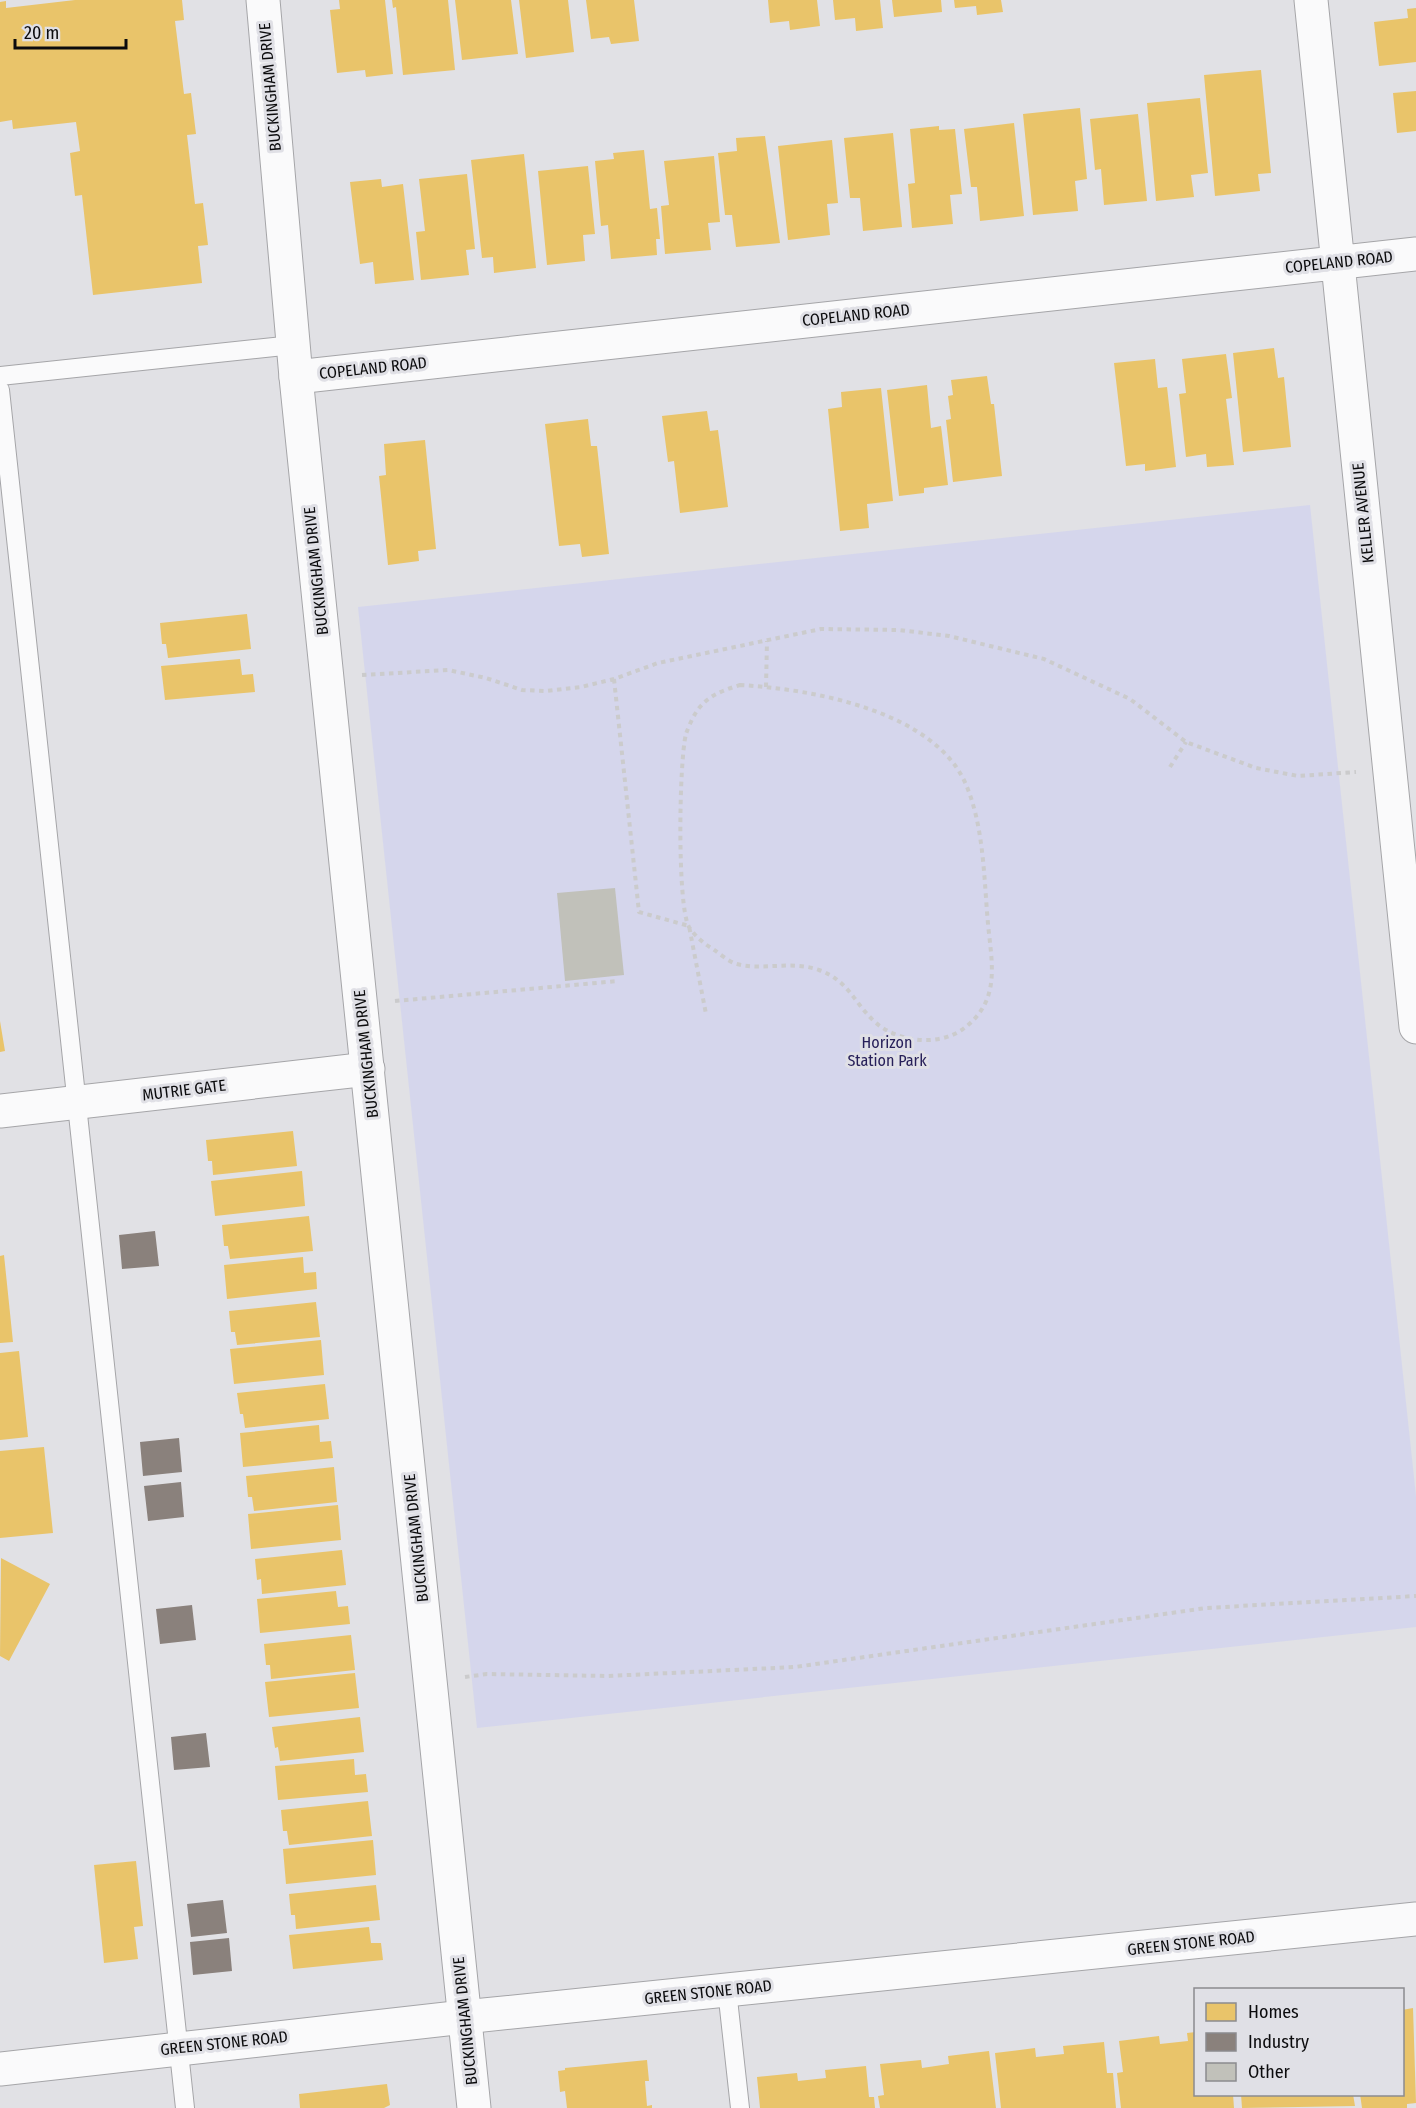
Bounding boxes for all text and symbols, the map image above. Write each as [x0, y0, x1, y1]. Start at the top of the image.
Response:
scale bar [15, 12, 126, 50]
text: 20 m [24, 22, 59, 44]
street label: BUCKINGHAM DRIVE [255, 22, 285, 152]
street label: COPELAND ROAD [1284, 247, 1394, 277]
street label: COPELAND ROAD [801, 300, 911, 330]
street label: COPELAND ROAD [318, 353, 428, 383]
street label: KELLER AVENUE [1348, 462, 1378, 564]
street label: BUCKINGHAM DRIVE [300, 506, 332, 636]
street label: BUCKINGHAM DRIVE [350, 989, 382, 1119]
park label: Horizon Station Park [847, 1033, 927, 1070]
street label: MUTRIE GATE [141, 1075, 227, 1105]
street label: BUCKINGHAM DRIVE [400, 1473, 432, 1603]
street label: GREEN STONE ROAD [1126, 1927, 1256, 1959]
street label: BUCKINGHAM DRIVE [449, 1956, 481, 2086]
street label: GREEN STONE ROAD [643, 1976, 773, 2008]
legend [1194, 1988, 1404, 2096]
text: Homes [1248, 2001, 1299, 2023]
street label: GREEN STONE ROAD [159, 2027, 289, 2059]
text: Industry [1248, 2031, 1309, 2053]
text: Other [1248, 2061, 1291, 2083]

